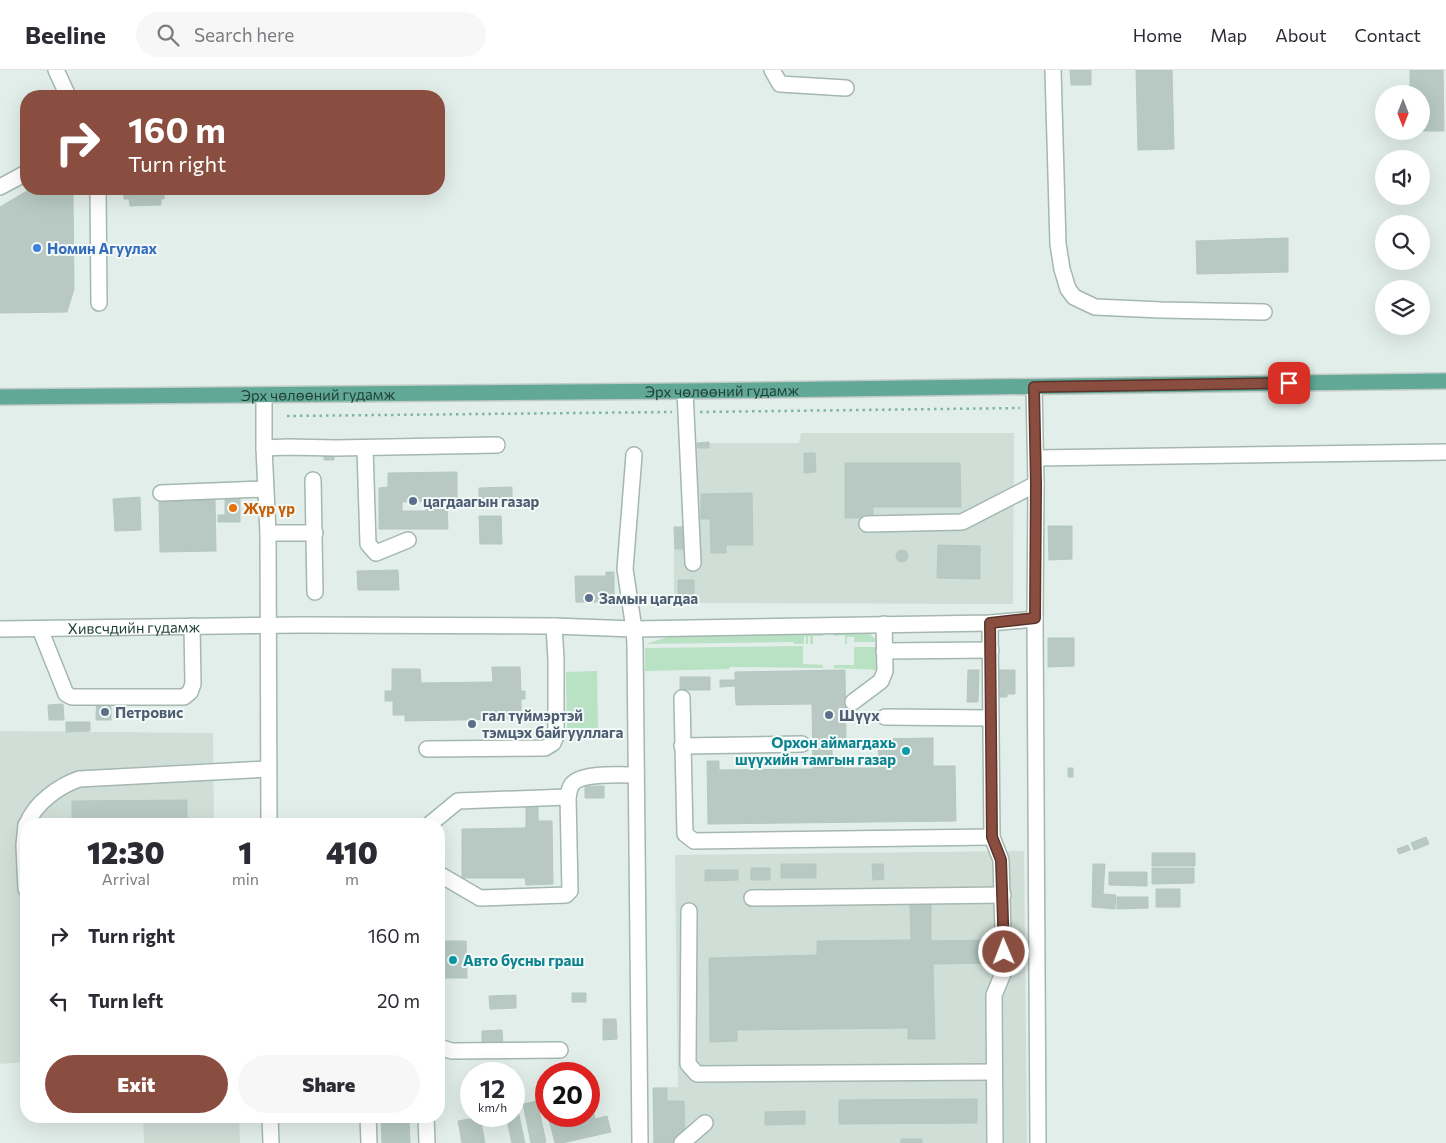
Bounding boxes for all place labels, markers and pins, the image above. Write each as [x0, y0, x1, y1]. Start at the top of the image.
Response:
place label: Номин Агуулах [47, 239, 157, 257]
marker: Номин Агуулах [31, 242, 43, 254]
pin [1268, 362, 1310, 404]
place label: цагдаагын газар [423, 492, 540, 510]
marker: цагдаагын газар [407, 495, 419, 507]
place label: Жүр үр [243, 499, 295, 517]
marker: Жүр үр [227, 502, 239, 514]
place label: Замын цагдаа [599, 589, 698, 607]
marker: Замын цагдаа [583, 592, 595, 604]
place label: Петровис [115, 703, 183, 721]
marker: Петровис [99, 706, 111, 718]
place label: гал түймэртэй тэмцэх байгууллага [482, 706, 624, 741]
place label: Шүүх [839, 706, 880, 724]
marker: Шүүх [823, 709, 835, 721]
marker: гал түймэртэй тэмцэх байгууллага [466, 718, 478, 730]
place label: Орхон аймагдахь шүүхийн тамгын газар [735, 733, 896, 768]
marker: Орхон аймагдахь шүүхийн тамгын газар [900, 745, 912, 757]
place label: Авто бусны граш [463, 951, 584, 969]
marker: Авто бусны граш [447, 954, 459, 966]

